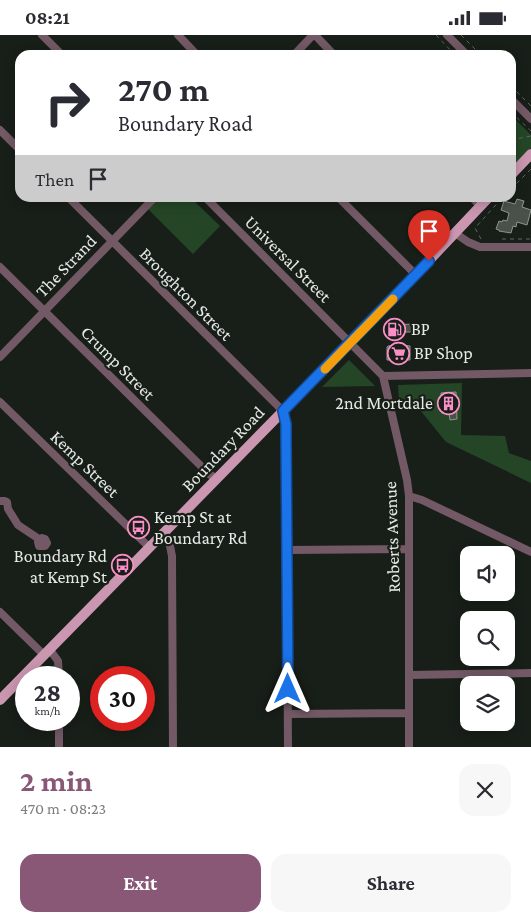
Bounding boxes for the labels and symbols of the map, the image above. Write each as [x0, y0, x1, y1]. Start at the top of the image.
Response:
pin [408, 210, 450, 261]
street label: Universal Street [241, 212, 336, 307]
street label: The Strand [31, 230, 101, 301]
street label: Broughton Street [136, 244, 237, 345]
fuel station icon: BP [383, 317, 407, 341]
place label: BP [411, 319, 430, 339]
street label: Crump Street [77, 322, 160, 405]
supermarket icon: BP Shop [386, 341, 410, 365]
place label: BP Shop [414, 343, 473, 363]
building icon: 2nd Mortdale [437, 391, 461, 415]
place label: 2nd Mortdale [335, 393, 433, 413]
street label: Boundary Road [177, 402, 269, 496]
street label: Kemp Street [47, 426, 124, 502]
street label: Roberts Avenue [380, 481, 404, 593]
place label: Kemp St at Boundary Rd [154, 507, 248, 548]
bus stop icon: Kemp St at Boundary Rd [126, 515, 150, 539]
place label: Boundary Rd at Kemp St [14, 546, 108, 587]
bus stop icon: Boundary Rd at Kemp St [111, 554, 135, 578]
position arrow [261, 662, 313, 714]
speed limit sign: 30 [90, 666, 155, 731]

